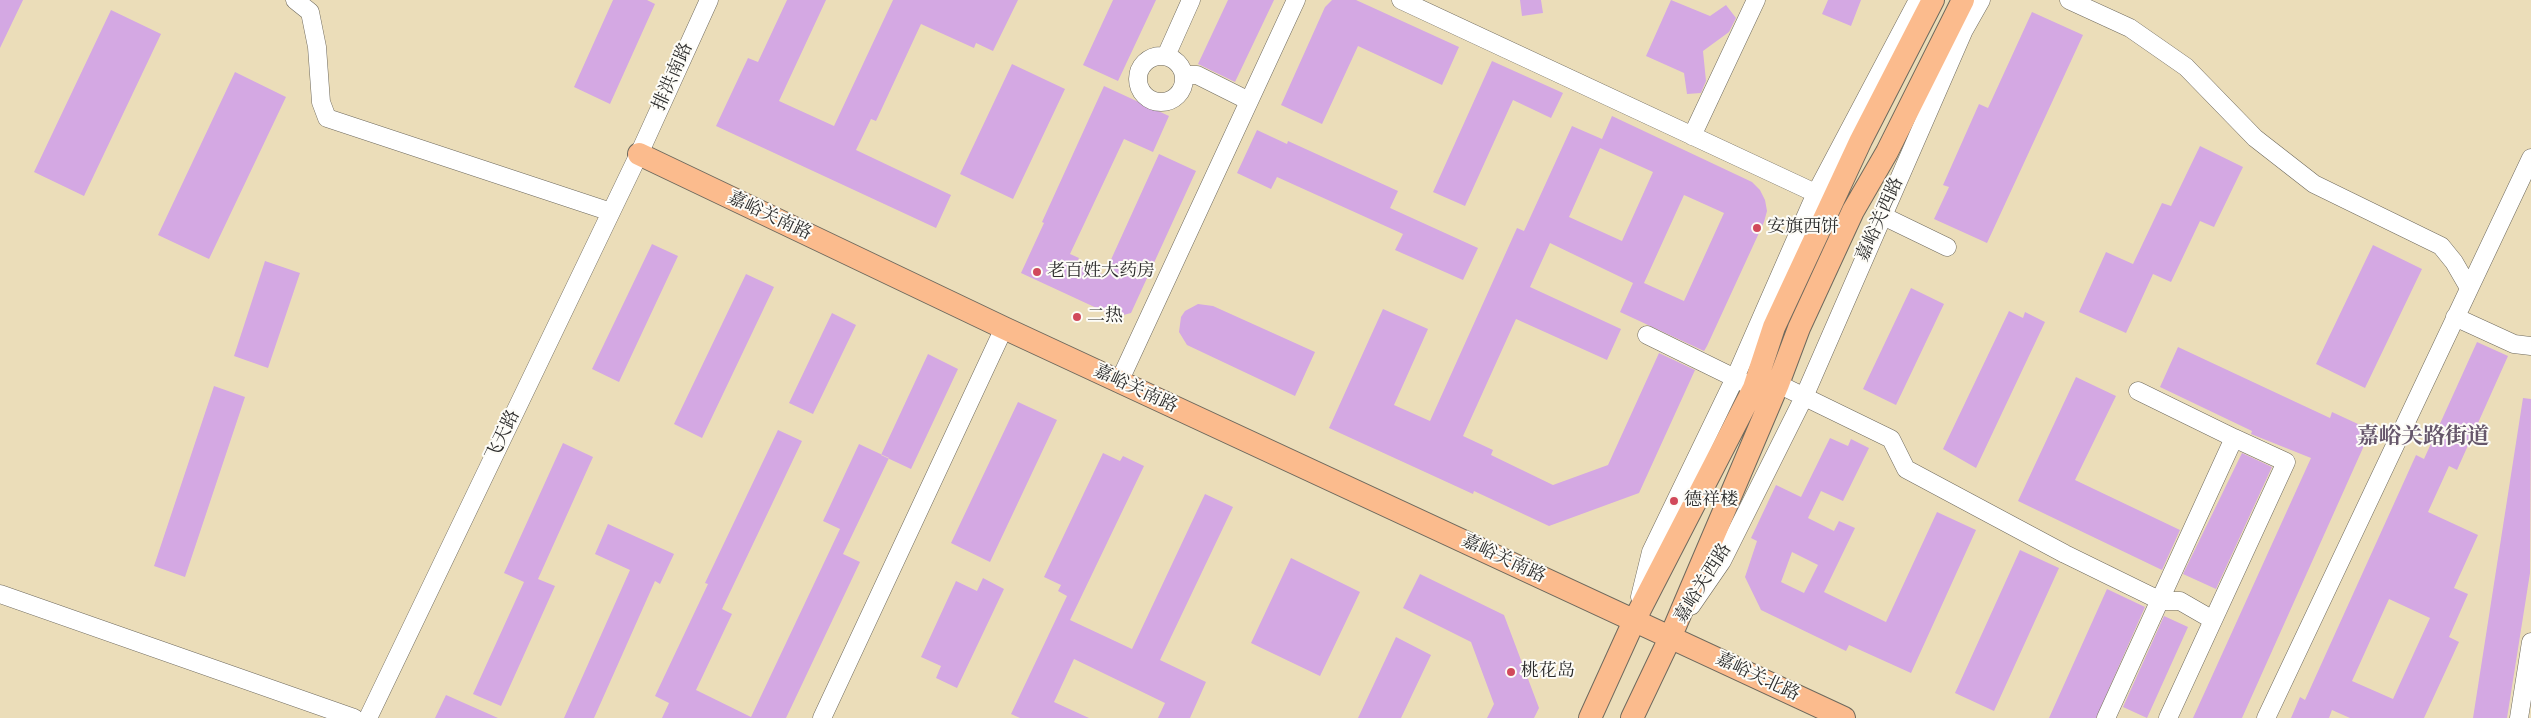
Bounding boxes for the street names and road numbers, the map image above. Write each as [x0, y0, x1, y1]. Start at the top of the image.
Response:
street label: 排洪南路 [649, 40, 699, 114]
street label: 嘉峪关西路 [1853, 174, 1909, 266]
street label: 嘉峪关南路 [724, 188, 814, 246]
street label: 嘉峪关南路 [1090, 361, 1180, 419]
street label: 飞天路 [482, 407, 526, 465]
street label: 嘉峪关南路 [1458, 531, 1548, 589]
street label: 嘉峪关西路 [1671, 540, 1737, 628]
street label: 嘉峪关北路 [1712, 649, 1802, 707]

